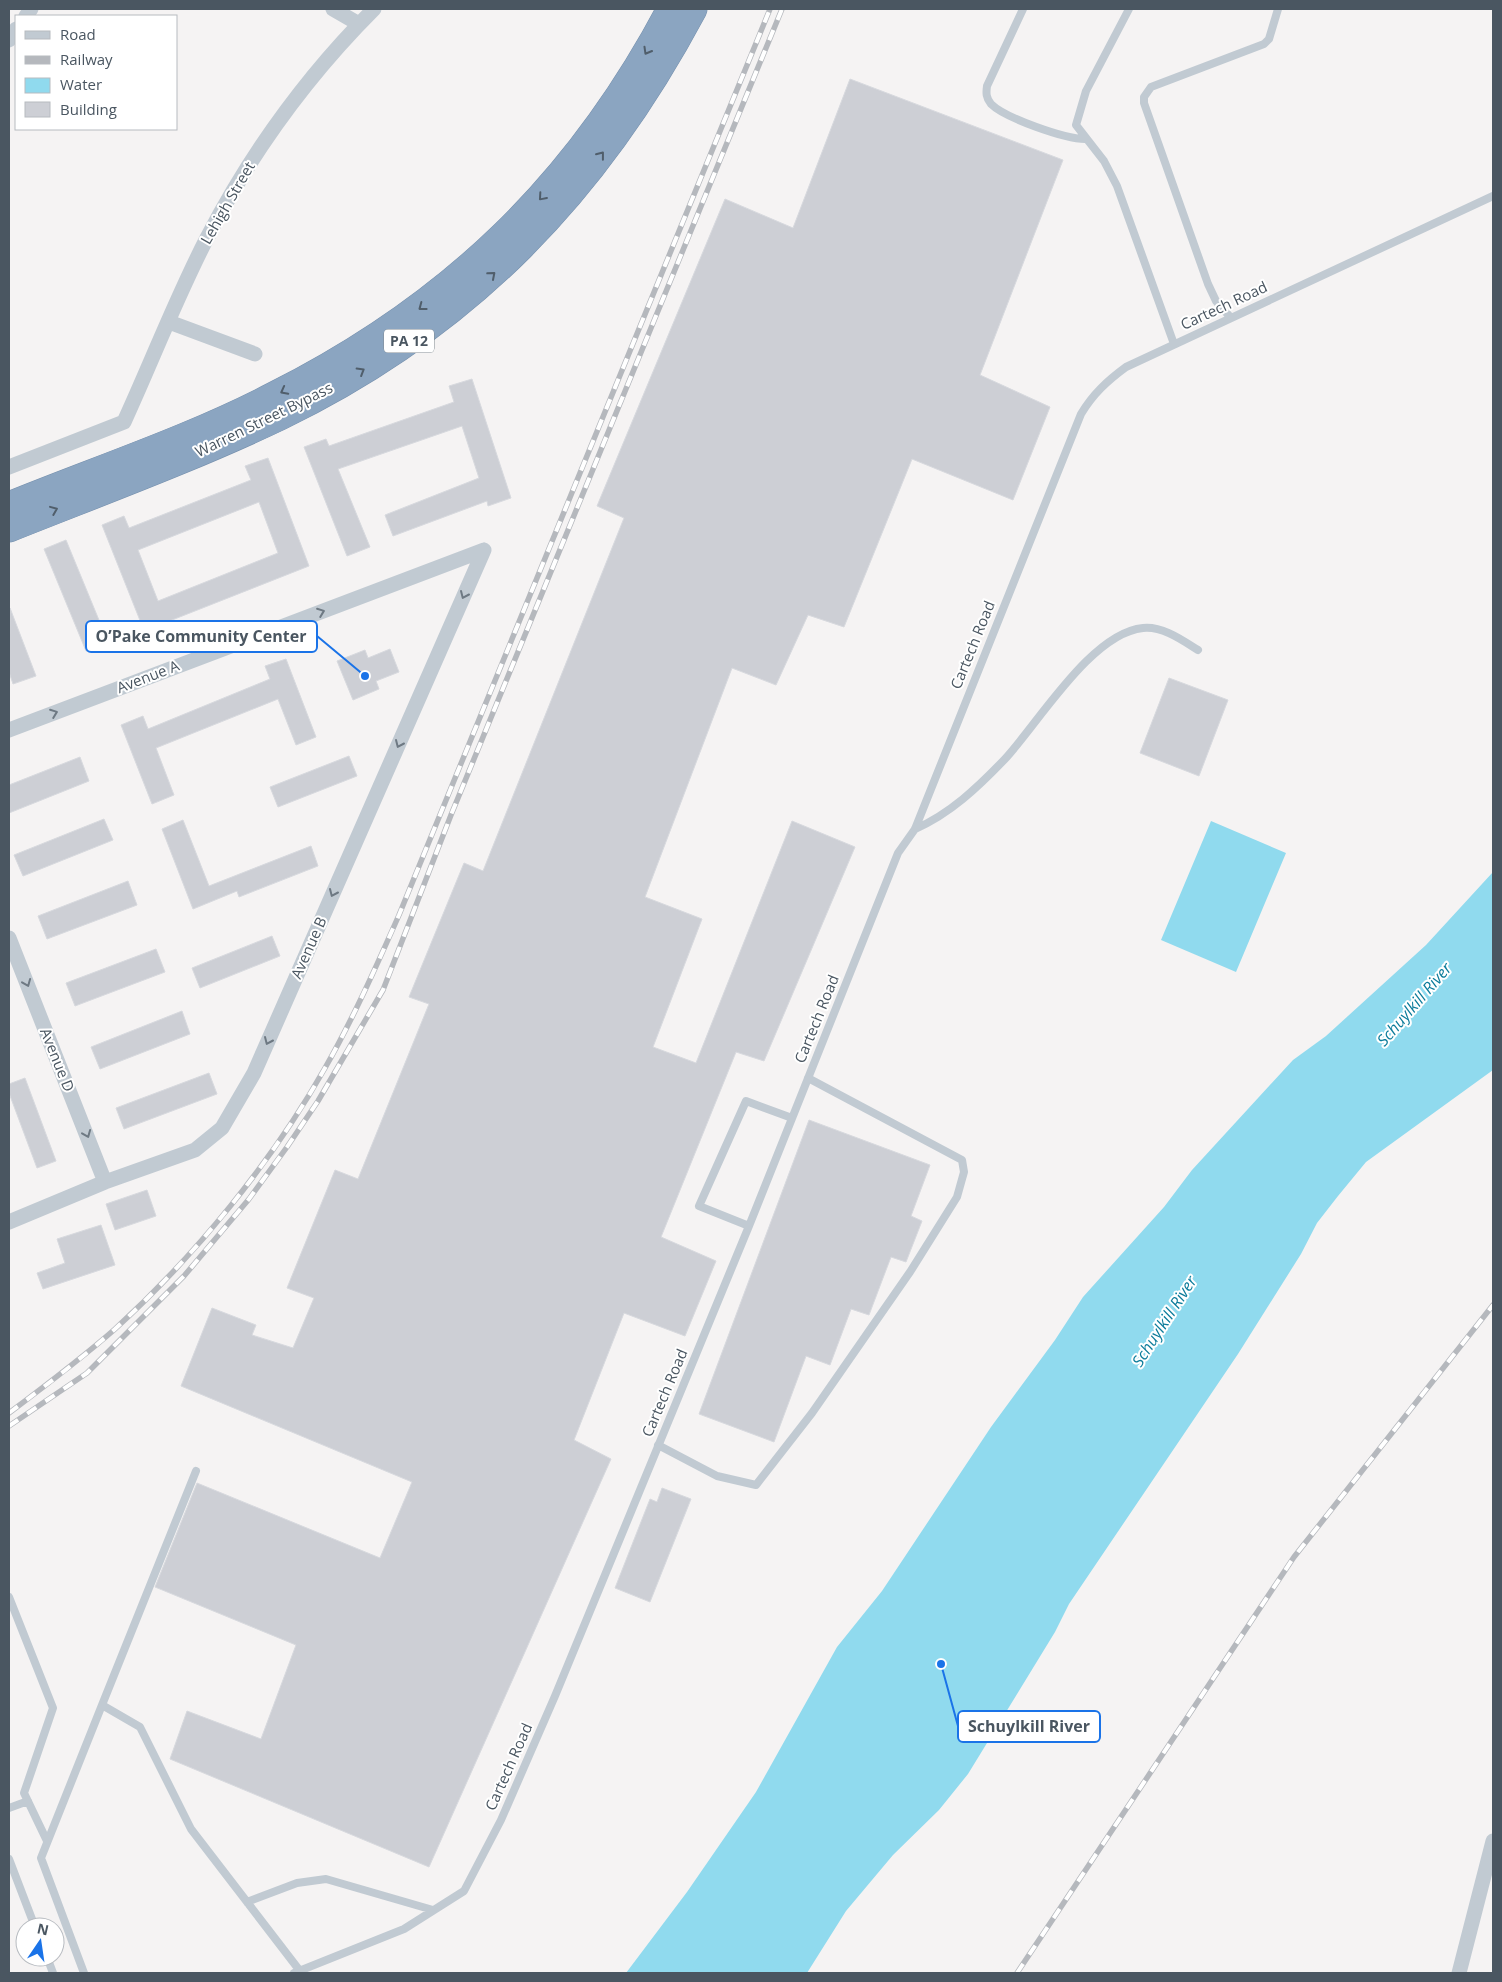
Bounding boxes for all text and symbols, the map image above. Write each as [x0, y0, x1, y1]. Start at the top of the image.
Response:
legend [15, 15, 178, 130]
text: Road [60, 24, 96, 44]
one-way arrow [644, 46, 654, 55]
text: Railway [60, 49, 113, 69]
text: Water [60, 74, 102, 94]
text: Building [60, 99, 117, 119]
one-way arrow [596, 152, 605, 161]
street label: Lehigh Street [195, 158, 259, 247]
one-way arrow [538, 191, 547, 200]
one-way arrow [486, 273, 495, 281]
street label: Cartech Road [1177, 276, 1270, 334]
one-way arrow [419, 301, 428, 309]
road number: PA 12 [384, 330, 434, 352]
one-way arrow [355, 367, 364, 377]
street label: Warren Street Bypass [191, 377, 336, 461]
one-way arrow [280, 385, 289, 395]
one-way arrow [49, 506, 58, 516]
one-way arrow [459, 590, 470, 599]
street label: Cartech Road [945, 597, 999, 692]
one-way arrow [316, 608, 325, 618]
callout: O’Pake Community Center [86, 621, 317, 652]
text: O’Pake Community Center [96, 625, 306, 647]
street label: Avenue A [113, 655, 182, 697]
one-way arrow [50, 709, 58, 719]
one-way arrow [394, 739, 405, 748]
one-way arrow [329, 888, 340, 897]
street label: Avenue B [286, 913, 331, 982]
water label: Schuylkill River [1372, 957, 1457, 1050]
street label: Cartech Road [789, 971, 843, 1066]
one-way arrow [20, 978, 31, 987]
street label: Avenue D [36, 1025, 80, 1094]
one-way arrow [264, 1036, 275, 1045]
one-way arrow [81, 1130, 91, 1138]
water label: Schuylkill River [1126, 1271, 1202, 1371]
street label: Cartech Road [637, 1346, 692, 1440]
callout: Schuylkill River [958, 1711, 1100, 1742]
text: Schuylkill River [968, 1715, 1090, 1737]
street label: Cartech Road [480, 1720, 536, 1813]
north arrow [15, 1917, 65, 1967]
text: N [35, 1918, 51, 1939]

